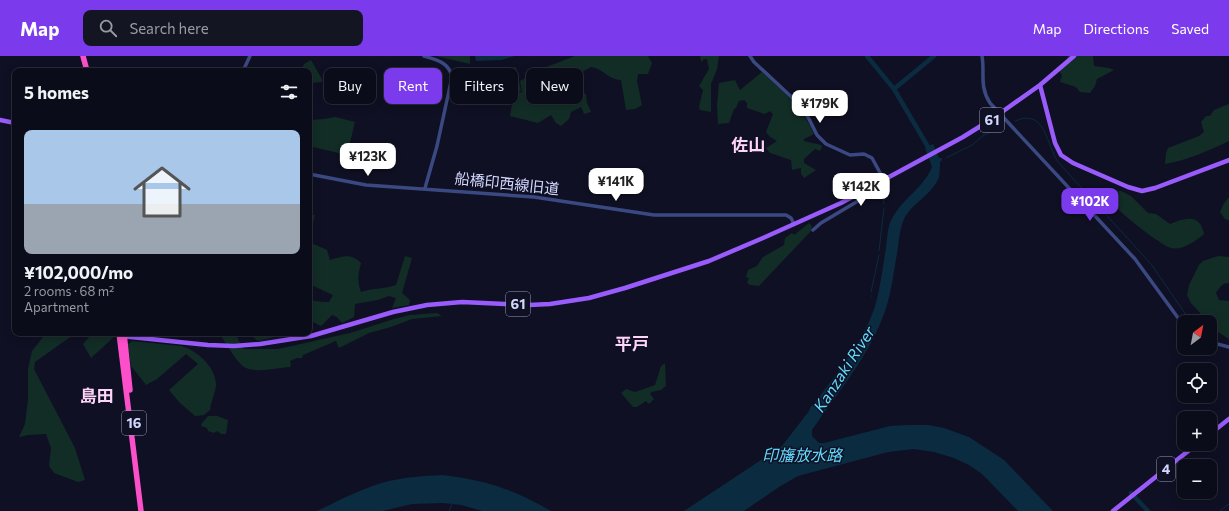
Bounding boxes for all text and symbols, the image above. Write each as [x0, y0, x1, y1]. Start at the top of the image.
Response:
search box [83, 10, 363, 46]
text: Map [20, 17, 59, 40]
icon: search [97, 17, 119, 39]
text: Search here [129, 19, 209, 37]
text: Map [1033, 20, 1062, 37]
text: Directions [1084, 20, 1149, 37]
text: Saved [1171, 20, 1209, 37]
chip: Buy [324, 68, 376, 104]
chip: Rent [384, 68, 442, 104]
chip: Filters [450, 68, 518, 104]
chip: New [526, 68, 583, 104]
icon: filters [278, 81, 300, 103]
text: 5 homes [24, 82, 89, 103]
pin: ¥179K [792, 90, 848, 124]
text: ¥179K [801, 95, 839, 111]
road number: 61 [980, 108, 1004, 132]
district label: 佐山 [731, 134, 765, 155]
pin: ¥123K [340, 143, 396, 177]
text: ¥123K [349, 148, 387, 164]
icon: home [126, 156, 198, 228]
pin: ¥141K [588, 168, 644, 202]
street label: 船橋印西線旧道 [454, 169, 560, 197]
text: ¥141K [598, 173, 634, 189]
pin: ¥142K [833, 173, 889, 207]
text: ¥142K [842, 178, 880, 194]
pin: ¥102K [1062, 188, 1118, 222]
text: ¥102K [1070, 193, 1110, 209]
text: ¥102,000/mo [24, 262, 133, 283]
text: 2 rooms · 68 m² [24, 283, 114, 299]
road number: 61 [506, 292, 530, 316]
text: Apartment [24, 299, 89, 315]
north arrow [1177, 315, 1217, 355]
map controls [1177, 315, 1217, 499]
water label: Kanzaki River [809, 322, 879, 415]
district label: 平戸 [615, 333, 649, 354]
button: locate [1177, 363, 1217, 403]
district label: 島田 [80, 385, 114, 406]
road number: 16 [122, 411, 146, 435]
button: + [1177, 411, 1217, 451]
water label: 印旛放水路 [762, 445, 844, 464]
road number: 4 [1157, 457, 1175, 481]
button: − [1177, 459, 1217, 499]

